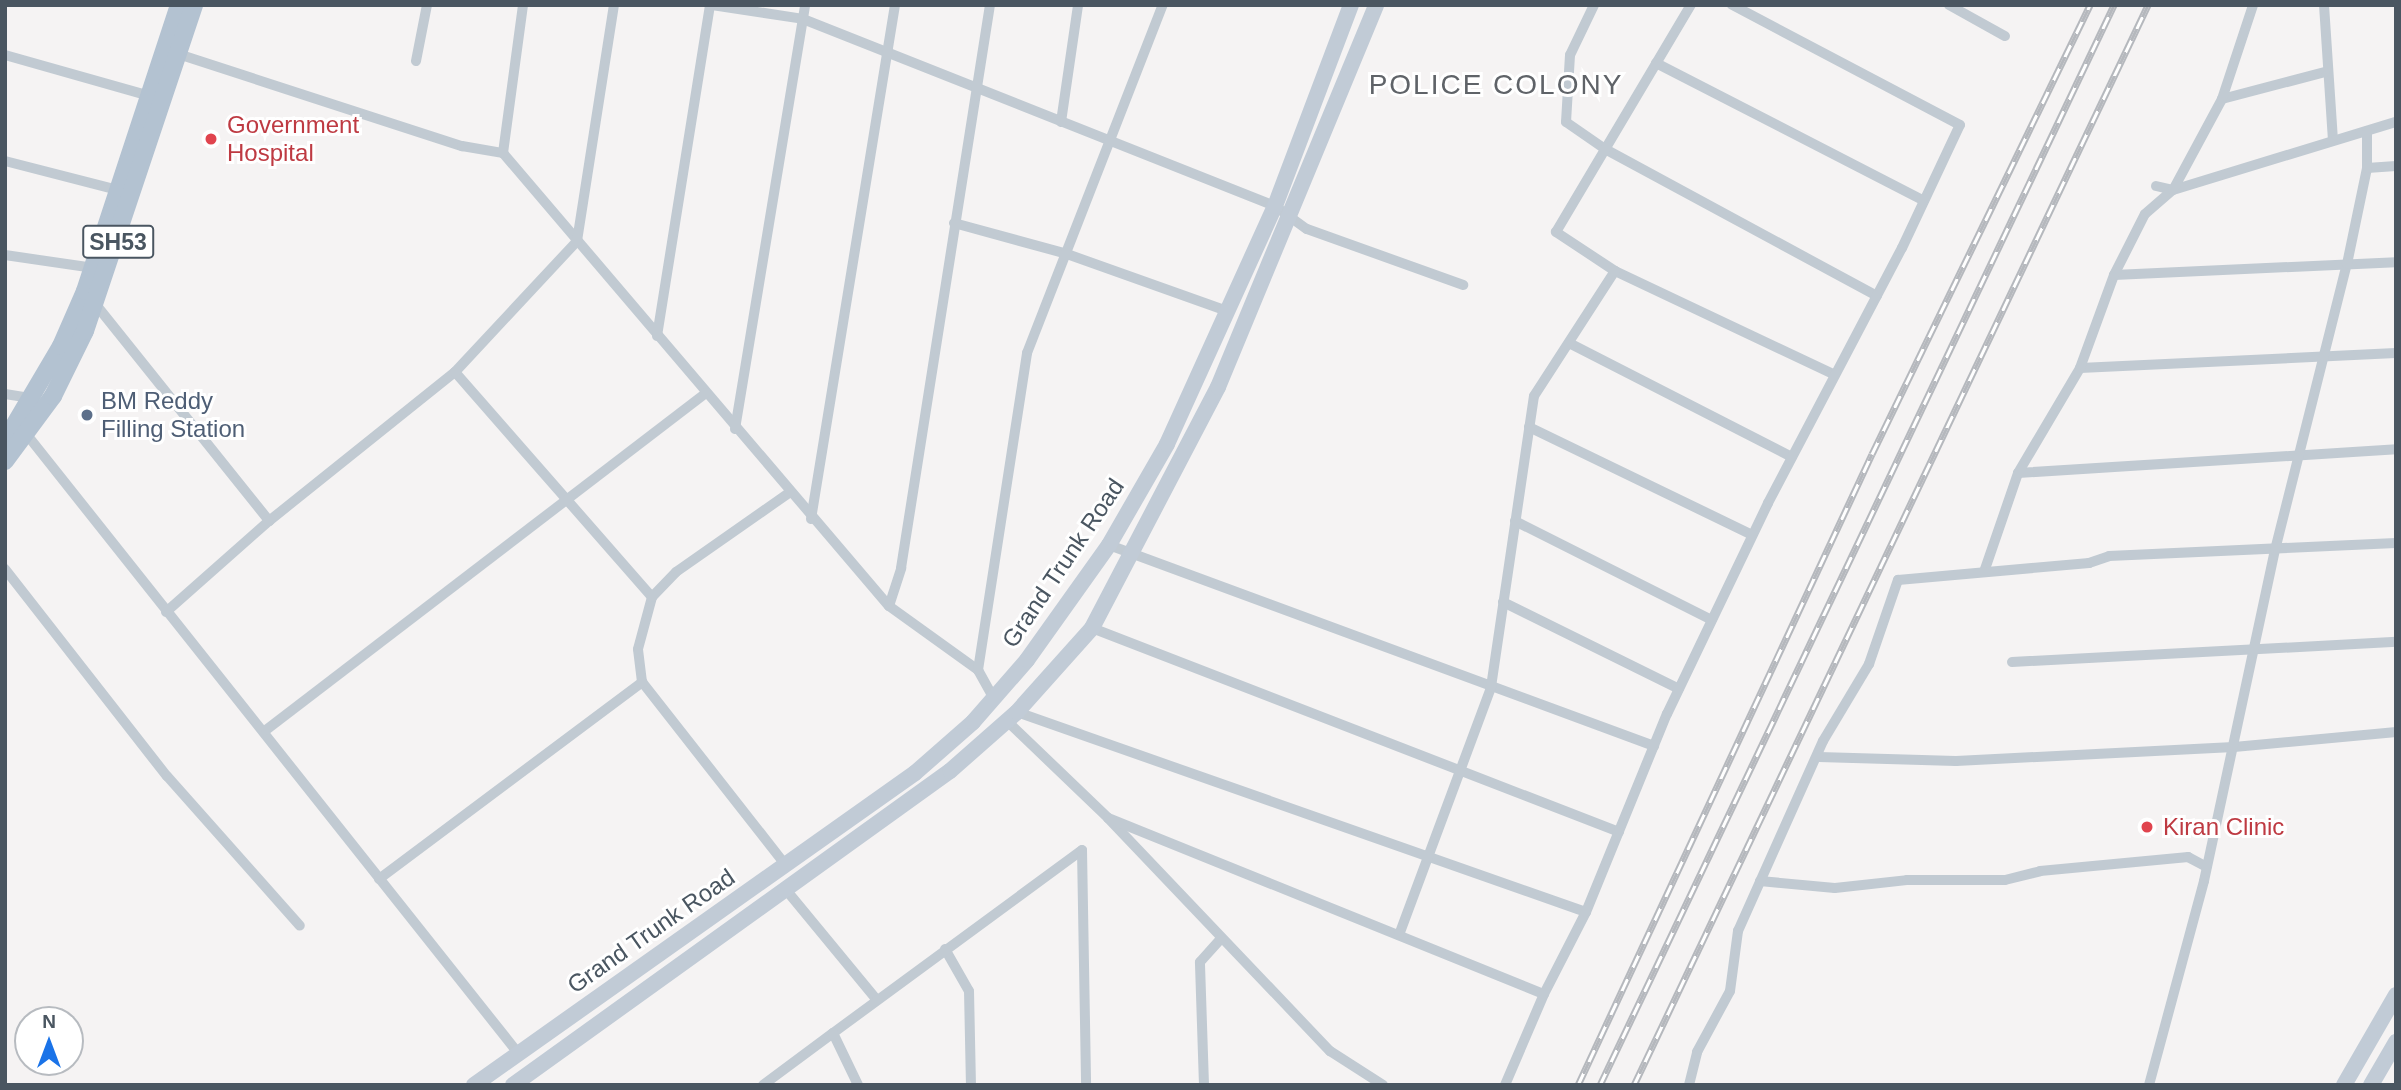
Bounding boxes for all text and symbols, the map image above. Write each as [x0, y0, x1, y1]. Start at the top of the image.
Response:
district label: POLICE COLONY [1370, 68, 1622, 102]
place label: Government Hospital [227, 111, 359, 167]
marker: Government Hospital [201, 129, 221, 149]
road number: SH53 [81, 222, 155, 262]
place label: BM Reddy Filling Station [101, 387, 245, 443]
marker: BM Reddy Filling Station [79, 407, 95, 423]
street label: Grand Trunk Road [996, 473, 1130, 653]
place label: Kiran Clinic [2163, 813, 2284, 841]
marker: Kiran Clinic [2137, 817, 2157, 837]
street label: Grand Trunk Road [562, 862, 740, 1000]
north arrow [14, 1006, 84, 1076]
text: N [42, 1011, 56, 1032]

